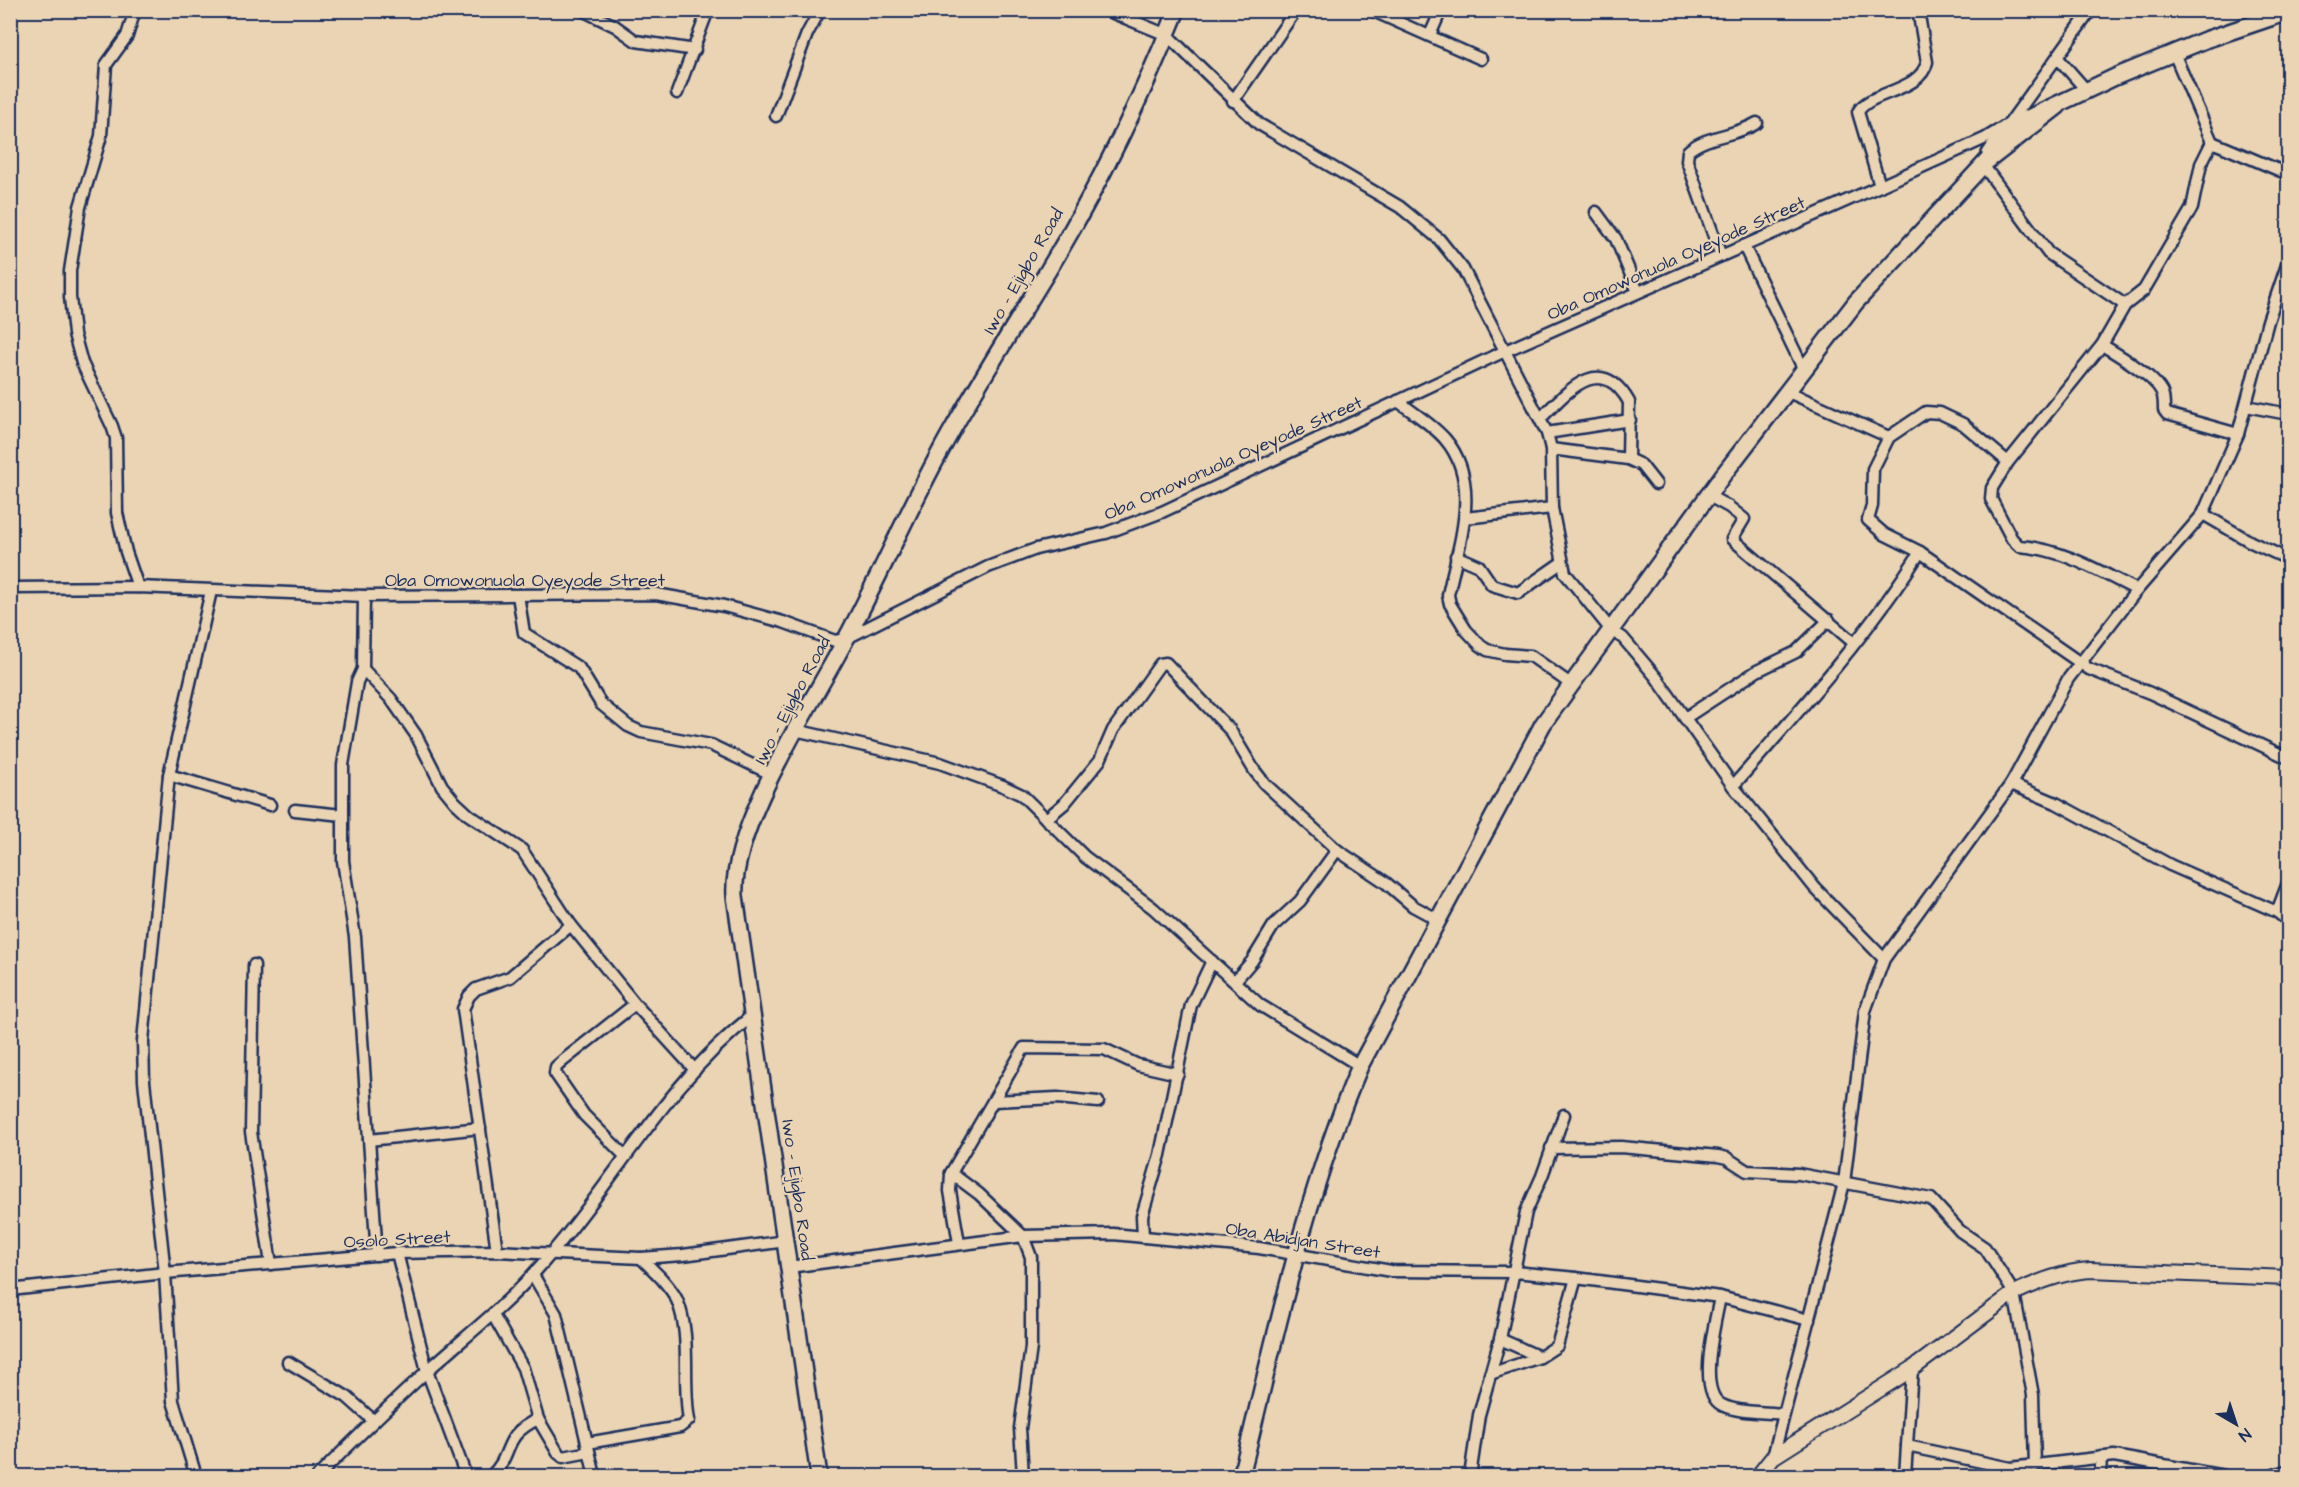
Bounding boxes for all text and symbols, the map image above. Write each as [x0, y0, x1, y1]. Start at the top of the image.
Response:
street label: Oba Omowonuola Oyeyode Street [1543, 190, 1810, 328]
street label: Iwo - Ejigbo Road [977, 203, 1071, 340]
street label: Oba Omowonuola Oyeyode Street [1100, 390, 1367, 528]
street label: Oba Omowonuola Oyeyode Street [385, 568, 666, 594]
street label: Iwo - Ejigbo Road [748, 632, 838, 769]
street label: Iwo - Ejigbo Road [774, 1118, 820, 1262]
street label: Oba Abidjan Street [1224, 1216, 1383, 1265]
street label: Osolo Street [343, 1224, 452, 1255]
north arrow [2206, 1394, 2266, 1454]
text: N [2234, 1423, 2256, 1447]

